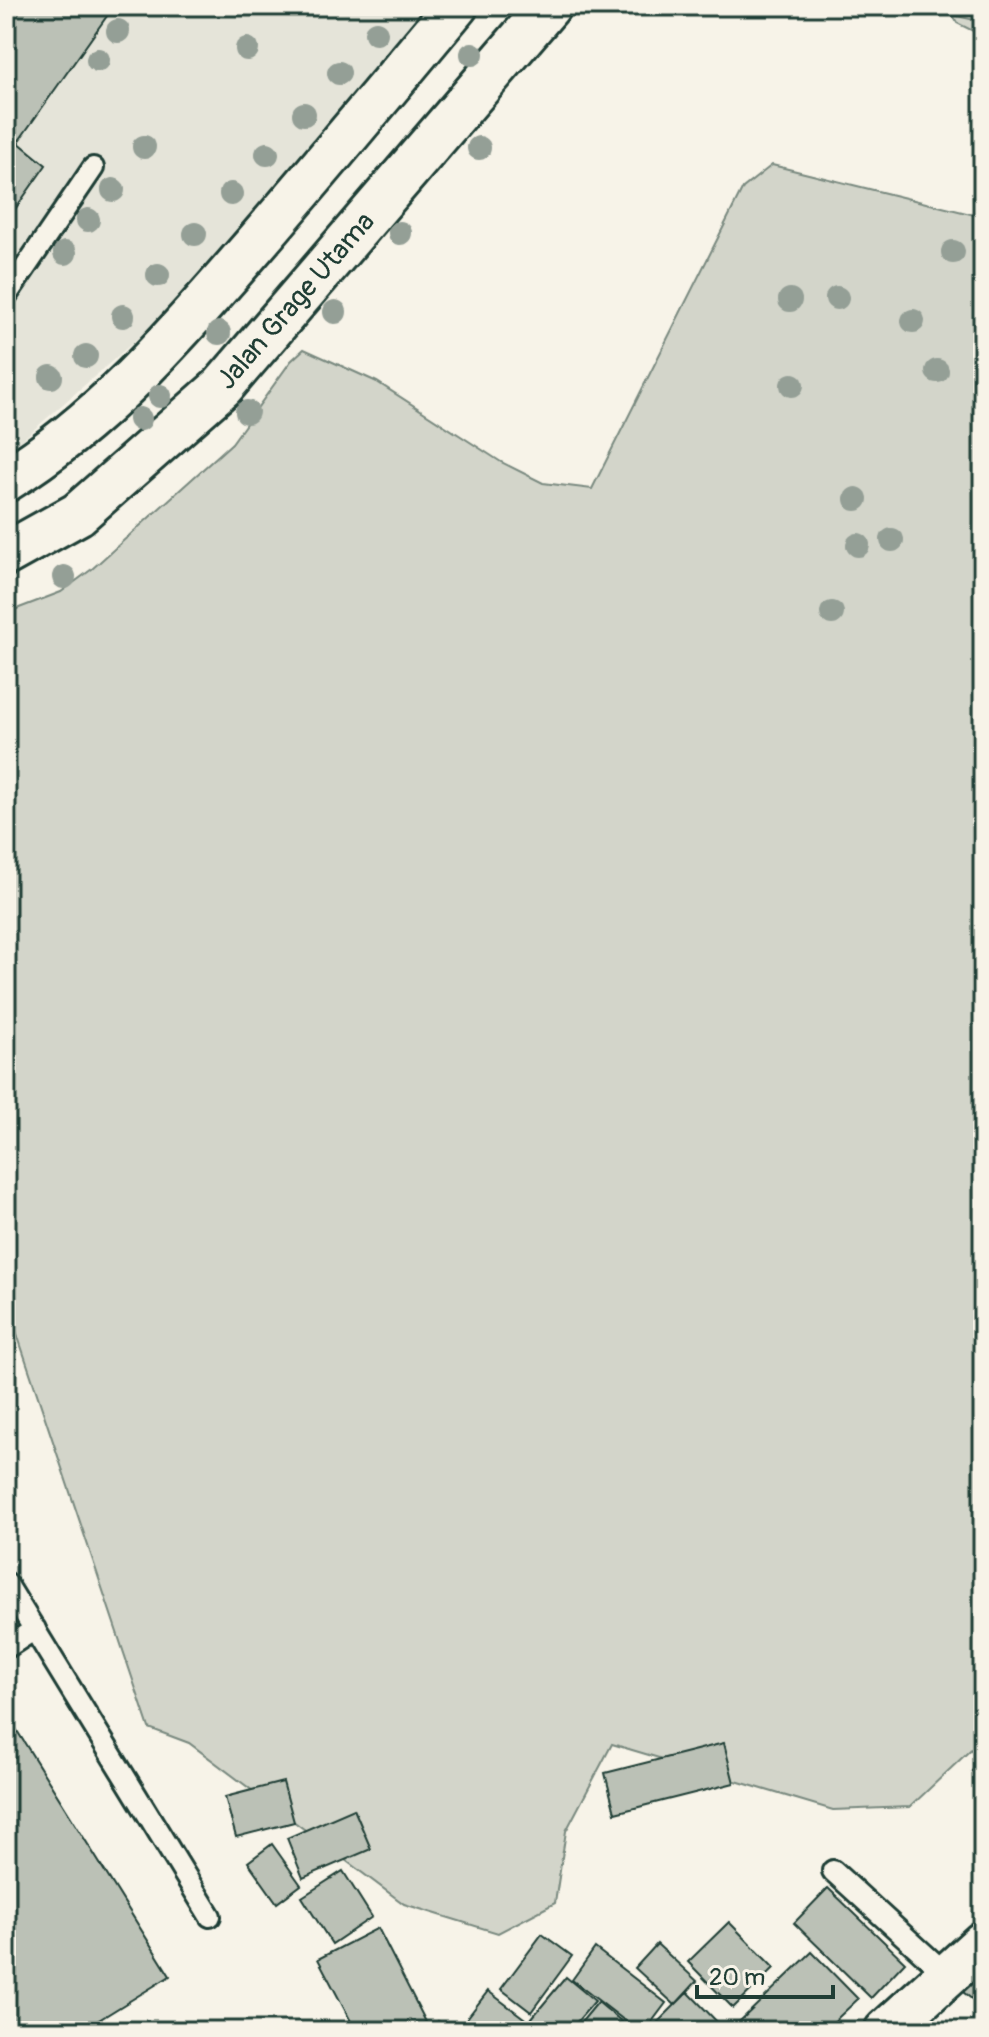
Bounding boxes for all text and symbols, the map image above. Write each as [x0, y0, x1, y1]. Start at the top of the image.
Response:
street label: Jalan Grage Utama [209, 205, 383, 397]
scale bar [697, 1949, 833, 1999]
text: 20 m [709, 1963, 765, 1992]

